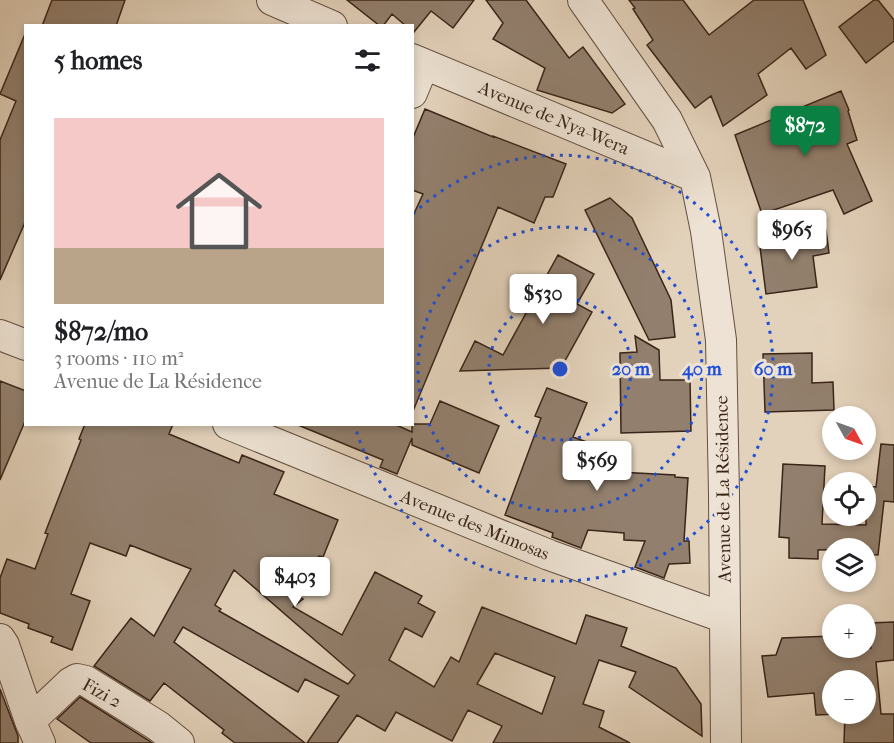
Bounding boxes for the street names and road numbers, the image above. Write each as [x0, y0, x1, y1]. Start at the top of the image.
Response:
street label: Avenue de Nya-Wera [474, 77, 633, 160]
street label: Avenue de La Résidence [711, 395, 736, 584]
street label: Avenue des Mimosas [396, 486, 553, 565]
street label: Fizi 2 [79, 674, 125, 713]

